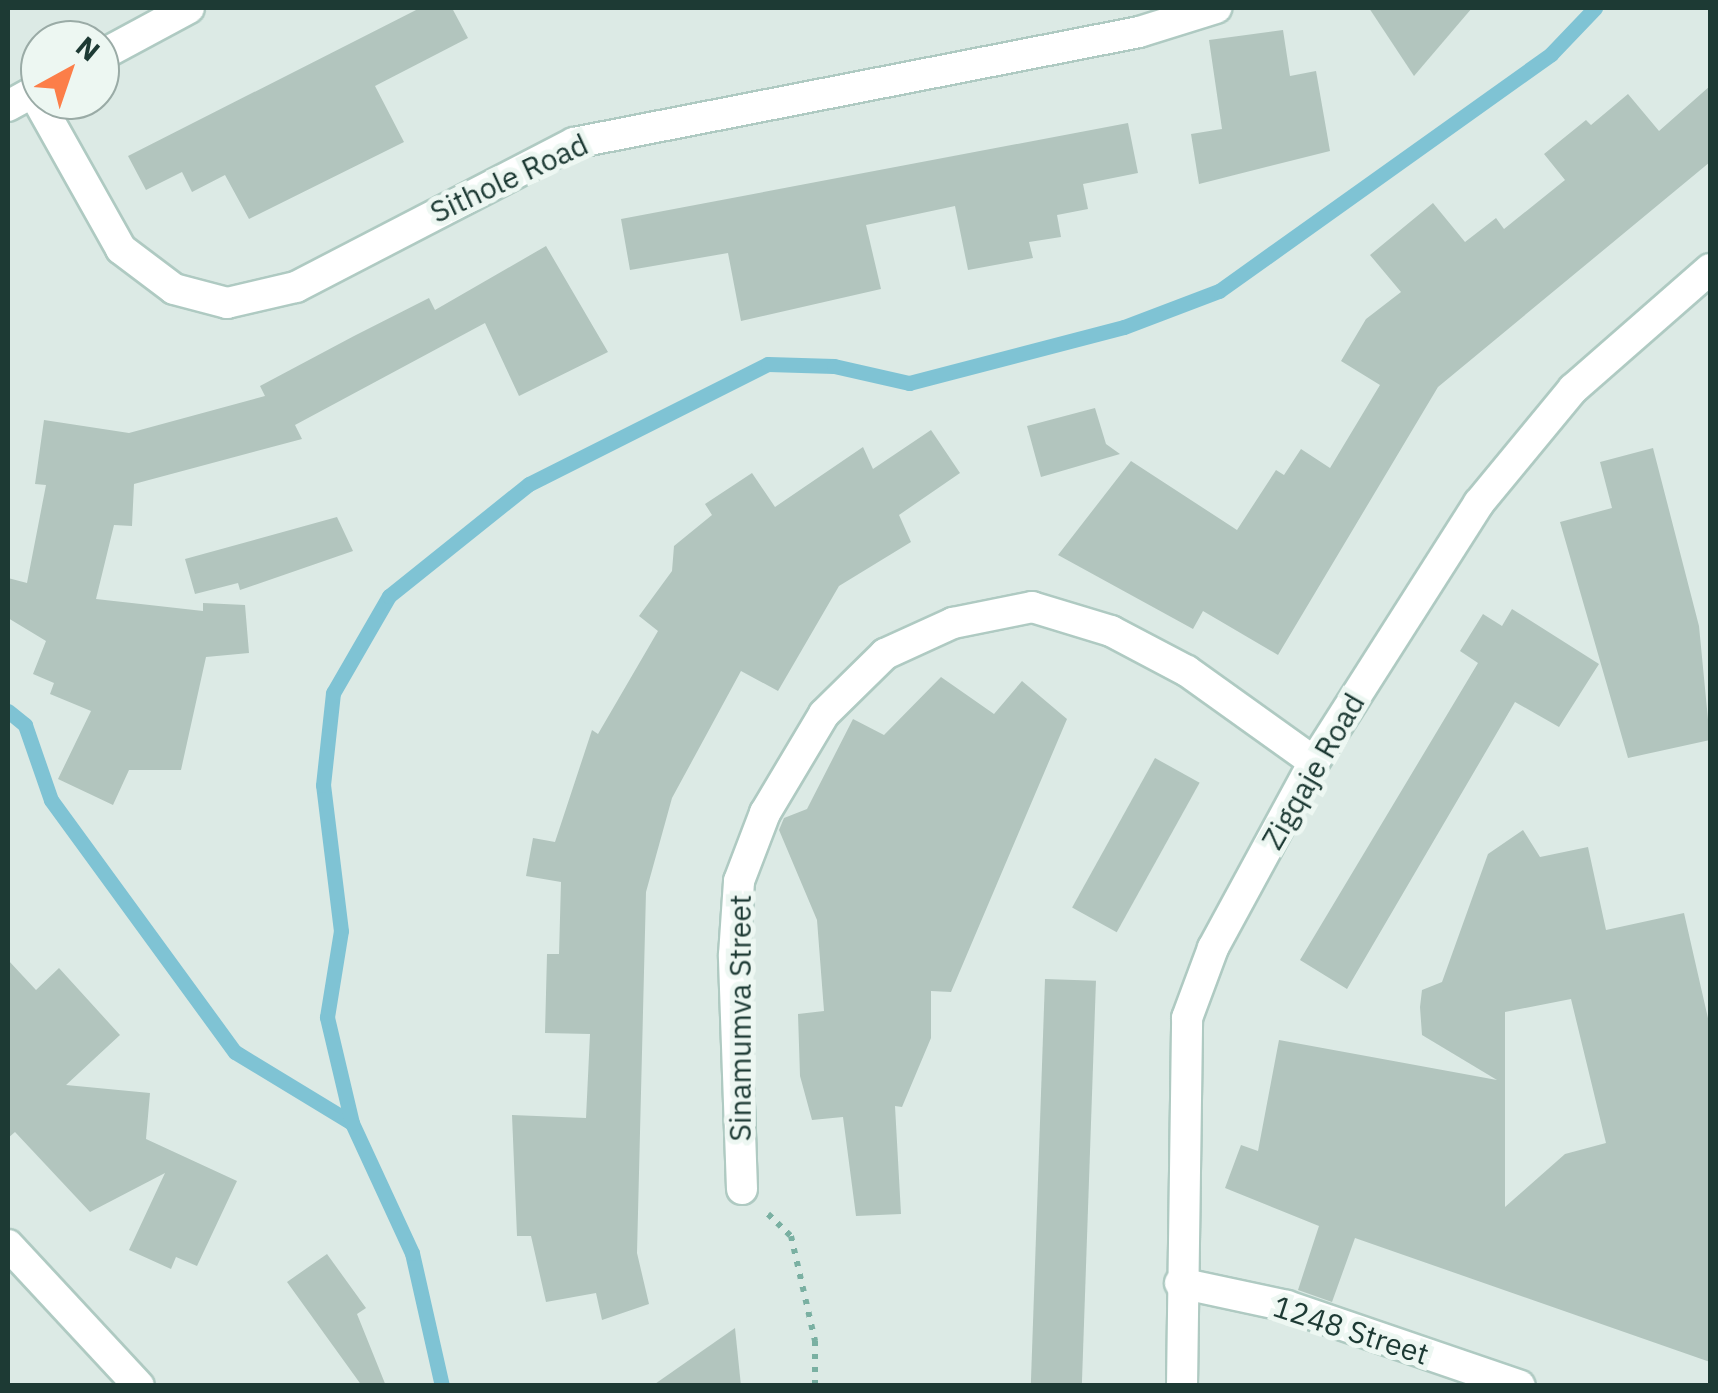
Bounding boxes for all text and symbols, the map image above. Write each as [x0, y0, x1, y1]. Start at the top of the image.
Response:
north arrow [20, 20, 120, 120]
text: N [69, 27, 108, 69]
street label: Sithole Road [424, 126, 594, 230]
street label: Zigqaje Road [1254, 687, 1372, 855]
street label: Sinamumva Street [722, 894, 758, 1142]
street label: 1248 Street [1269, 1288, 1433, 1372]

